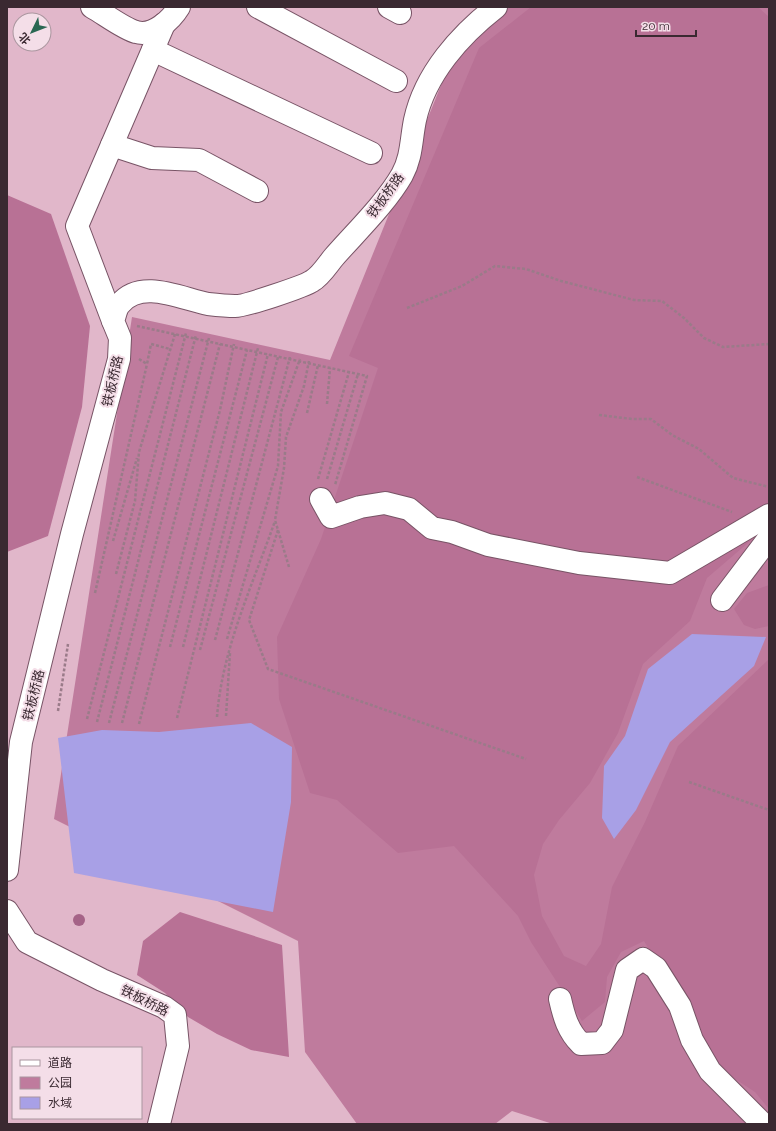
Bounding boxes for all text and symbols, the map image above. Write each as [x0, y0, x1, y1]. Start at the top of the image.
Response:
north arrow [12, 12, 52, 52]
scale bar [636, 12, 696, 38]
text: 20 m [642, 19, 670, 33]
text: 北 [17, 30, 34, 47]
street label: 铁板桥路 [364, 170, 407, 221]
street label: 铁板桥路 [99, 354, 126, 408]
street label: 铁板桥路 [20, 668, 47, 722]
street label: 铁板桥路 [118, 982, 171, 1019]
legend [12, 1047, 142, 1119]
text: 道路 [48, 1056, 72, 1070]
text: 公园 [48, 1076, 72, 1090]
text: 水域 [48, 1096, 72, 1110]

